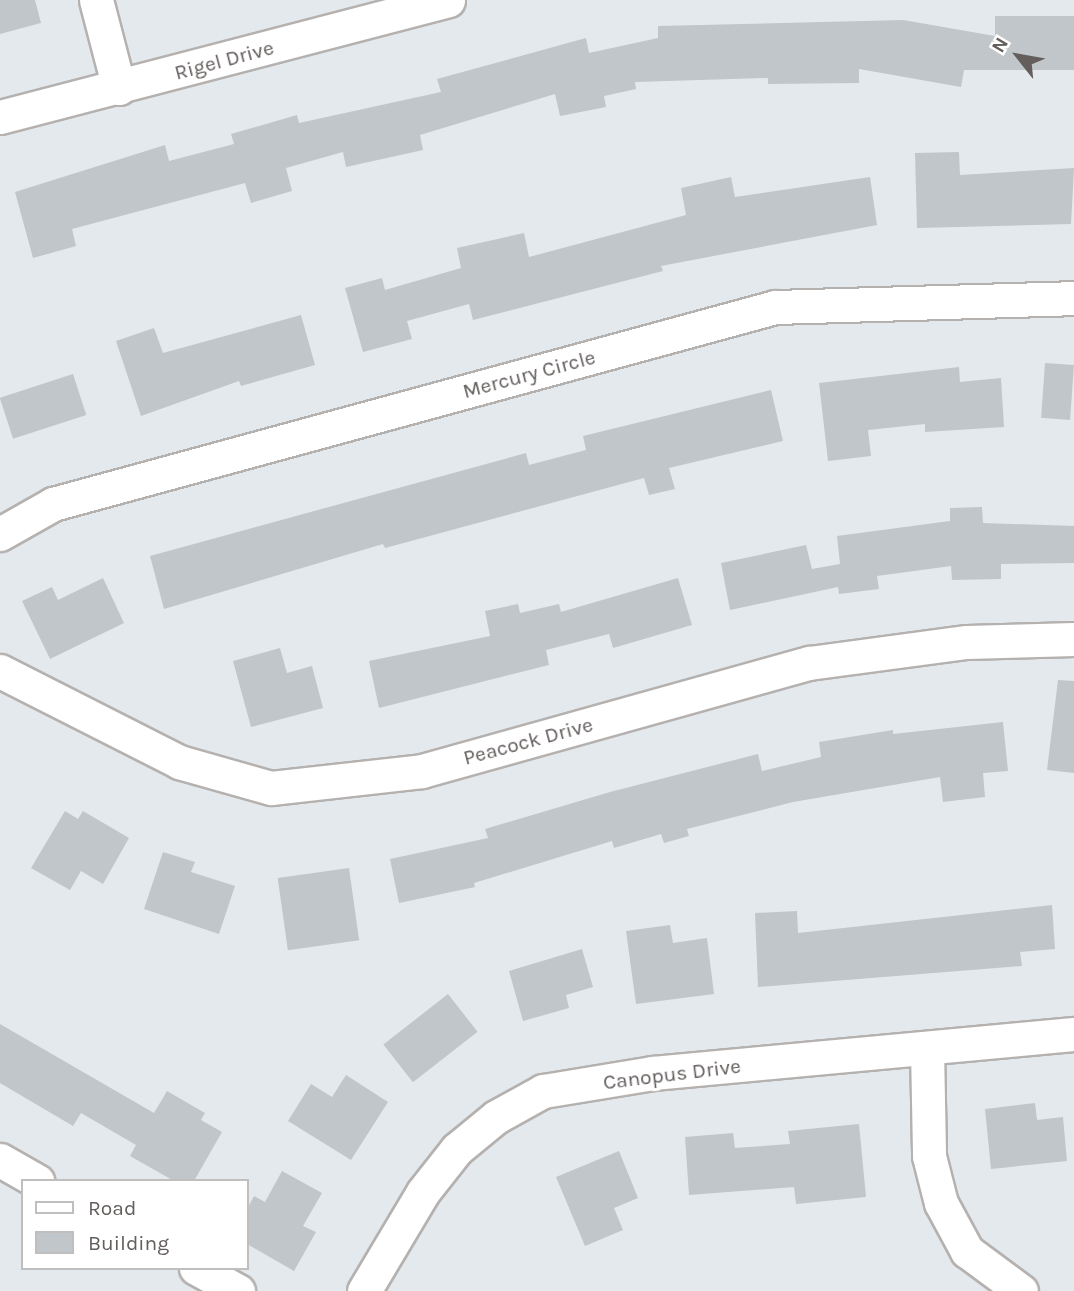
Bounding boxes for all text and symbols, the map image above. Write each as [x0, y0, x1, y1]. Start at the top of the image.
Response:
north arrow [983, 21, 1053, 91]
text: N [987, 34, 1013, 57]
street label: Rigel Drive [172, 35, 276, 85]
street label: Mercury Circle [460, 344, 598, 404]
street label: Peacock Drive [461, 712, 595, 770]
street label: Canopus Drive [602, 1053, 742, 1095]
legend [21, 1179, 248, 1270]
text: Road [88, 1196, 136, 1220]
text: Building [88, 1231, 169, 1255]

